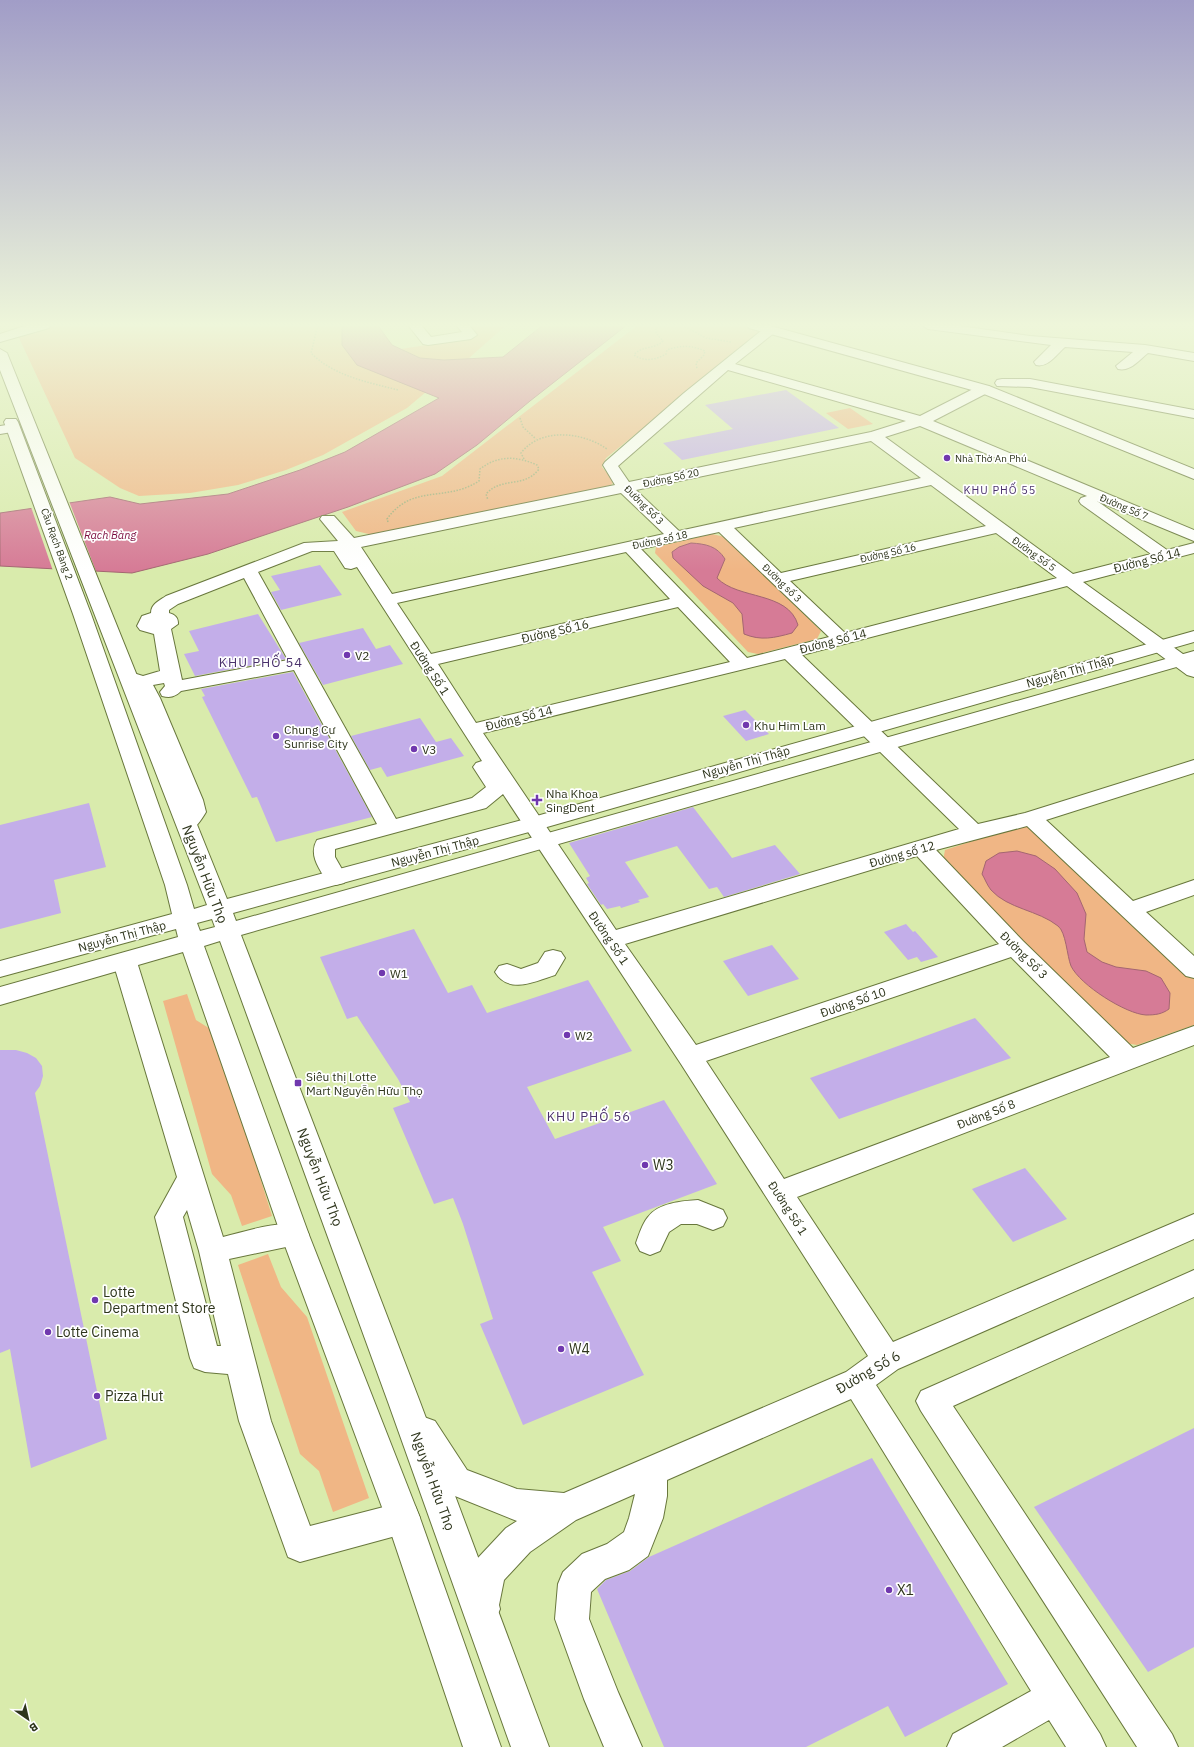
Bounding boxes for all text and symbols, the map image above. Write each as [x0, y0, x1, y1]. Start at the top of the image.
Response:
place label: Nhà Thờ An Phú [955, 452, 1027, 465]
marker: Nhà Thờ An Phú [942, 453, 952, 463]
street label: Đường Số 20 [642, 466, 700, 490]
district label: KHU PHỐ 55 [964, 481, 1036, 497]
street label: Đường Số 3 [621, 482, 667, 528]
street label: Đường Số 7 [1098, 491, 1150, 523]
street label: Cầu Rạch Bàng 2 [38, 506, 76, 582]
water label: Rạch Bàng [84, 528, 137, 542]
street label: Đường số 18 [631, 528, 689, 552]
street label: Đường Số 5 [1009, 534, 1059, 574]
street label: Đường Số 16 [859, 540, 917, 566]
street label: Đường Số 14 [1112, 544, 1182, 576]
street label: Đường số 3 [759, 561, 805, 605]
street label: Đường Số 16 [520, 616, 590, 646]
street label: Đường Số 14 [798, 625, 868, 657]
street label: Đường Số 1 [407, 638, 453, 698]
place label: V2 [355, 648, 370, 663]
marker: V2 [342, 650, 352, 660]
street label: Nguyễn Thị Thập [1025, 651, 1116, 691]
district label: KHU PHỐ 54 [219, 652, 303, 671]
street label: Đường Số 14 [484, 702, 554, 734]
place label: Khu Him Lam [754, 718, 826, 733]
marker: Khu Him Lam [741, 720, 751, 730]
place label: Chung Cư Sunrise City [284, 722, 348, 751]
marker: Chung Cư Sunrise City [271, 731, 281, 741]
place label: V3 [422, 742, 437, 757]
street label: Nguyễn Thị Thập [701, 742, 792, 782]
marker: V3 [409, 744, 419, 754]
place label: Nha Khoa SingDent [546, 786, 599, 815]
marker: Nha Khoa SingDent [531, 794, 543, 806]
street label: Nguyễn Hữu Thọ [178, 822, 232, 926]
street label: Nguyễn Thị Thập [389, 832, 481, 870]
street label: Đường số 12 [868, 838, 936, 870]
street label: Đường Số 1 [586, 908, 632, 968]
street label: Nguyễn Thị Thập [76, 917, 168, 955]
street label: Đường Số 3 [997, 928, 1051, 982]
place label: W1 [390, 966, 408, 981]
marker: W1 [377, 968, 387, 978]
street label: Đường Số 10 [818, 984, 888, 1020]
place label: W2 [575, 1028, 593, 1043]
marker: W2 [562, 1030, 572, 1040]
place label: Siêu thị Lotte Mart Nguyễn Hữu Thọ [306, 1069, 423, 1098]
marker: Siêu thị Lotte Mart Nguyễn Hữu Thọ [293, 1078, 303, 1088]
street label: Đường Số 8 [955, 1096, 1017, 1132]
district label: KHU PHỐ 56 [547, 1106, 631, 1125]
street label: Nguyễn Hữu Thọ [293, 1125, 347, 1229]
place label: W3 [653, 1156, 674, 1174]
marker: W3 [640, 1160, 650, 1170]
street label: Đường Số 1 [765, 1178, 811, 1238]
place label: Lotte Department Store [103, 1283, 216, 1317]
marker: Lotte Department Store [90, 1295, 100, 1305]
place label: Lotte Cinema [56, 1323, 139, 1341]
marker: Lotte Cinema [43, 1327, 53, 1337]
place label: W4 [569, 1340, 590, 1358]
marker: W4 [556, 1344, 566, 1354]
street label: Đường Số 6 [833, 1346, 903, 1398]
place label: Pizza Hut [105, 1387, 164, 1405]
marker: Pizza Hut [92, 1391, 102, 1401]
street label: Nguyễn Hữu Thọ [407, 1429, 459, 1533]
place label: X1 [897, 1581, 914, 1599]
marker: X1 [884, 1585, 894, 1595]
north arrow [8, 1699, 48, 1739]
text: B [27, 1719, 41, 1735]

